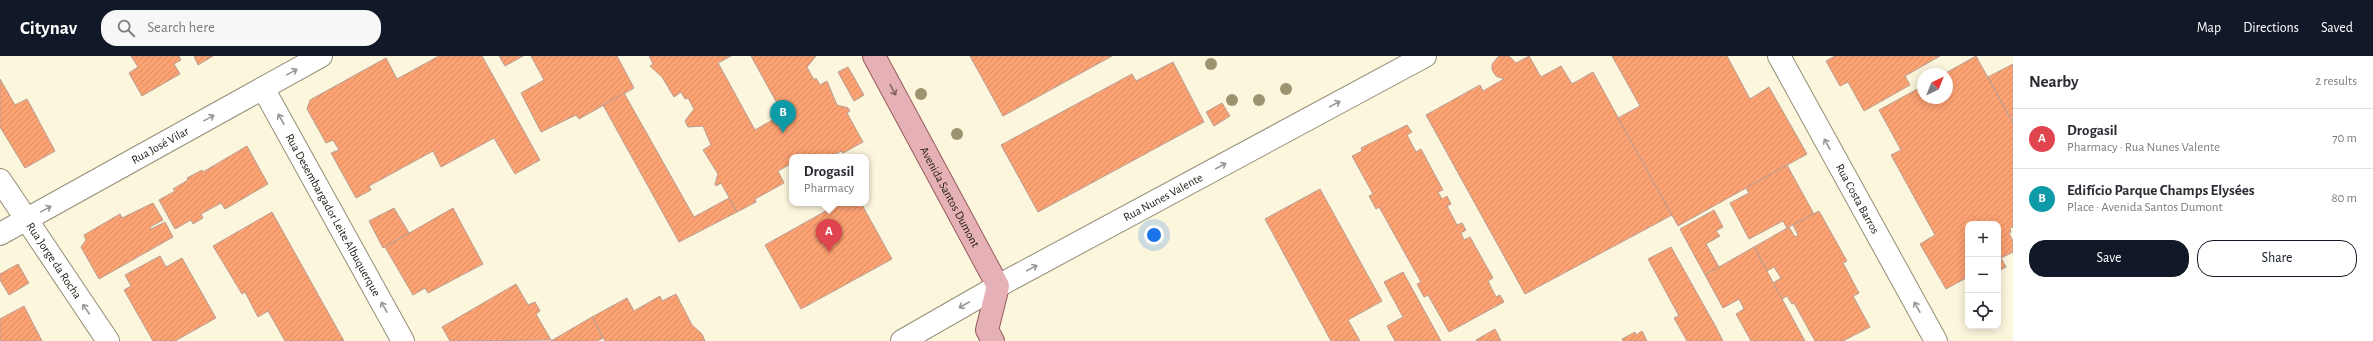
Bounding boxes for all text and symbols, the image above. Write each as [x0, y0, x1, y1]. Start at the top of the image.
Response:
search box [101, 10, 381, 46]
icon: search [115, 17, 137, 39]
text: Citynav [20, 19, 77, 38]
text: Search here [147, 20, 215, 35]
text: Map [2197, 21, 2221, 35]
text: Directions [2243, 21, 2299, 35]
text: Saved [2321, 21, 2353, 35]
one-way arrow [286, 68, 298, 76]
north arrow [1917, 68, 1953, 104]
text: Nearby [2029, 73, 2079, 90]
text: 2 results [2315, 75, 2357, 88]
one-way arrow [890, 84, 897, 96]
pin: B [770, 100, 796, 133]
one-way arrow [1329, 100, 1341, 108]
one-way arrow [276, 113, 284, 125]
one-way arrow [203, 114, 215, 122]
text: Drogasil [2067, 123, 2118, 138]
street label: Rua José Vilar [129, 125, 191, 166]
street label: Rua Desembargador Leite Albuquerque [283, 132, 383, 298]
text: A [2038, 132, 2046, 145]
text: 70 m [2332, 132, 2357, 145]
one-way arrow [1823, 138, 1830, 150]
text: Pharmacy · Rua Nunes Valente [2067, 141, 2220, 154]
street label: Avenida Santos Dumont [918, 145, 982, 249]
popup [789, 154, 869, 206]
one-way arrow [1215, 162, 1227, 169]
street label: Rua Costa Barros [1834, 162, 1882, 236]
text: Drogasil [804, 164, 854, 179]
street label: Rua Nunes Valente [1121, 171, 1205, 223]
text: Pharmacy [804, 182, 854, 195]
text: Edifício Parque Champs Elysées [2067, 183, 2255, 198]
text: B [2038, 192, 2046, 205]
text: 80 m [2331, 192, 2357, 205]
text: Place · Avenida Santos Dumont [2067, 201, 2223, 214]
one-way arrow [40, 204, 52, 212]
pin: A [816, 219, 842, 252]
street label: Rua Jorge da Rocha [24, 220, 84, 301]
map controls [1965, 221, 2001, 329]
button: + [1965, 221, 2001, 257]
your location [1144, 225, 1164, 245]
button: Save [2029, 240, 2189, 277]
button: Share [2197, 240, 2357, 277]
button: − [1965, 257, 2001, 293]
one-way arrow [1026, 263, 1038, 271]
button: locate [1965, 293, 2001, 329]
one-way arrow [380, 301, 387, 313]
one-way arrow [1913, 301, 1920, 313]
one-way arrow [958, 302, 970, 310]
one-way arrow [82, 303, 90, 314]

